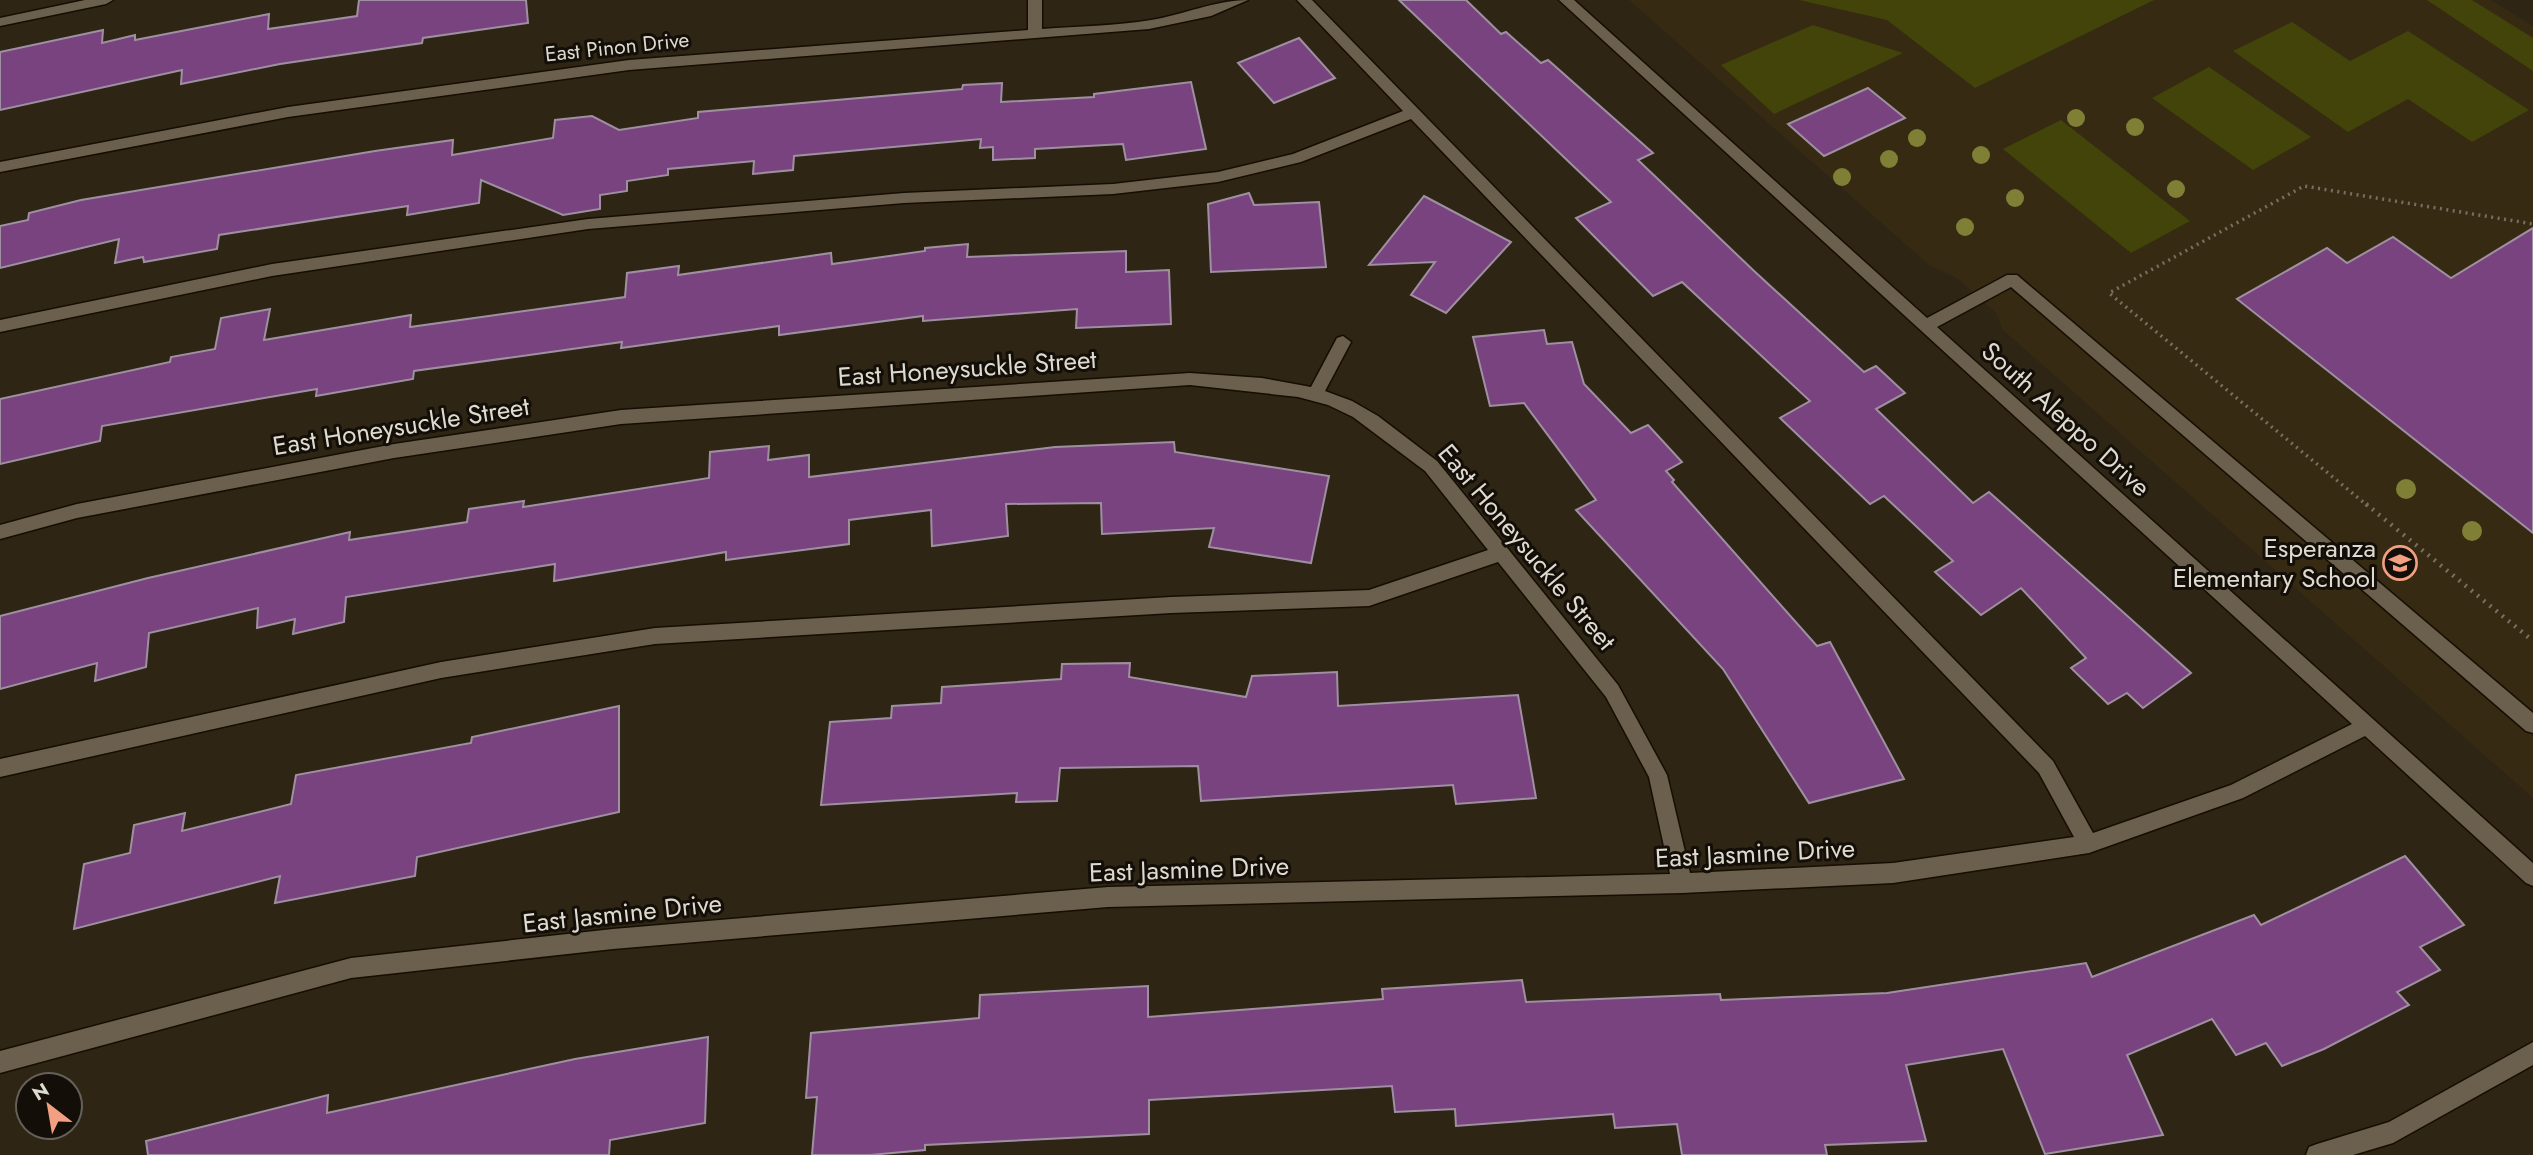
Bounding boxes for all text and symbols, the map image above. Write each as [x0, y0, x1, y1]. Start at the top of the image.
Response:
street label: East Pinon Drive [543, 24, 691, 69]
street label: South Aleppo Drive [1973, 333, 2159, 505]
street label: East Honeysuckle Street [836, 340, 1098, 396]
street label: East Honeysuckle Street [270, 387, 533, 465]
street label: East Honeysuckle Street [1429, 435, 1625, 659]
place label: Esperanza Elementary School [2173, 529, 2376, 597]
school or university icon: Esperanza Elementary School [2381, 544, 2419, 582]
street label: East Jasmine Drive [1654, 829, 1856, 877]
street label: East Jasmine Drive [1088, 847, 1290, 891]
street label: East Jasmine Drive [520, 884, 724, 942]
north arrow [14, 1071, 84, 1141]
text: N [27, 1076, 54, 1107]

